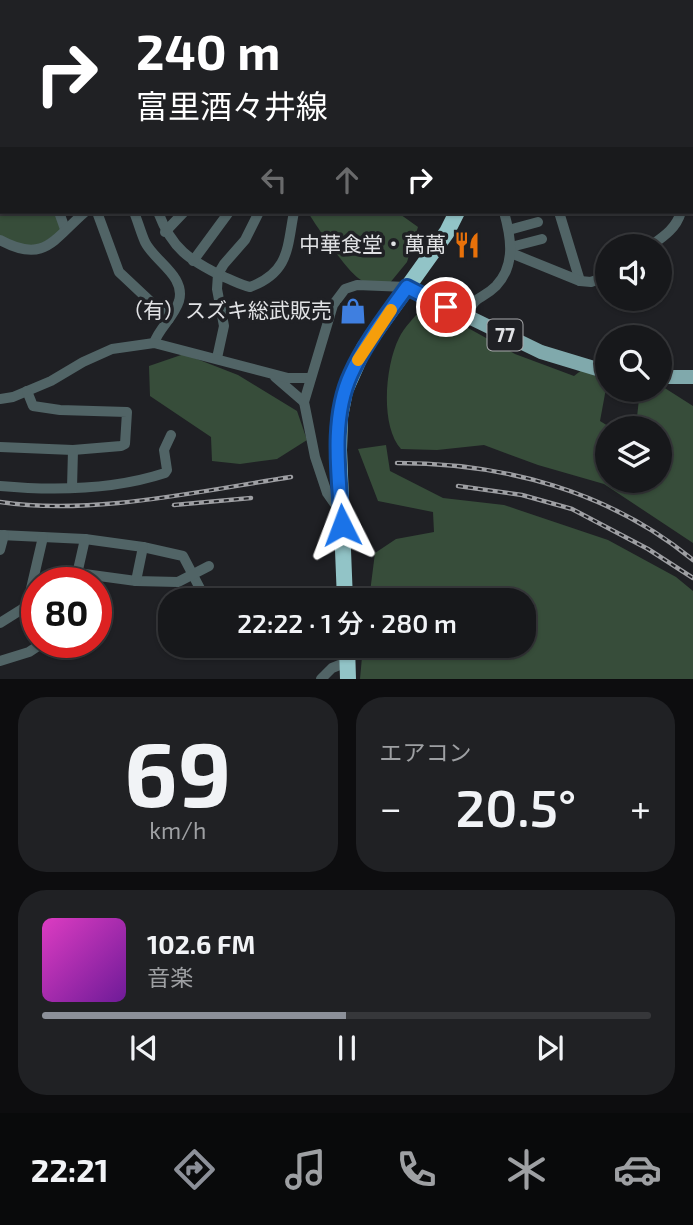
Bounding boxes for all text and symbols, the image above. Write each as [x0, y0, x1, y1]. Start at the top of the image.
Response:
text: 240 m [136, 21, 280, 80]
icon: right [21, 28, 112, 119]
text: 富里酒々井線 [136, 86, 328, 124]
icon: left [255, 161, 293, 199]
icon: ahead [328, 161, 366, 199]
icon: right [401, 161, 439, 199]
restaurant icon: 中華食堂・萬萬 [452, 230, 482, 260]
place label: 中華食堂・萬萬 [299, 231, 446, 256]
map controls [595, 234, 672, 493]
button: sound [595, 234, 672, 311]
pin [416, 277, 476, 337]
icon: arrive [427, 288, 465, 326]
shop icon: （有）スズキ総武販売 [338, 296, 368, 326]
place label: （有）スズキ総武販売 [122, 297, 332, 322]
road number: 77 [488, 320, 522, 350]
button: search [595, 325, 672, 402]
button: layers [595, 416, 672, 493]
position arrow [305, 488, 379, 562]
speed limit sign: 80 [21, 567, 112, 658]
text: 22:22 · 1 分 · 280 m [237, 607, 457, 638]
text: 69 [124, 716, 231, 825]
text: エアコン [380, 738, 472, 766]
text: 20.5° [455, 775, 576, 837]
text: − [380, 784, 402, 830]
text: + [630, 784, 651, 830]
text: km/h [149, 816, 206, 844]
text: 102.6 FM [147, 928, 255, 959]
text: 音楽 [147, 963, 193, 991]
icon: previous [125, 1029, 163, 1067]
icon: pause [328, 1029, 366, 1067]
icon: next [531, 1029, 569, 1067]
icon: directions [170, 1145, 219, 1194]
icon: music [281, 1145, 330, 1194]
icon: phone [392, 1145, 441, 1194]
icon: climate [502, 1145, 551, 1194]
icon: car [613, 1145, 662, 1194]
text: 22:21 [31, 1150, 109, 1188]

